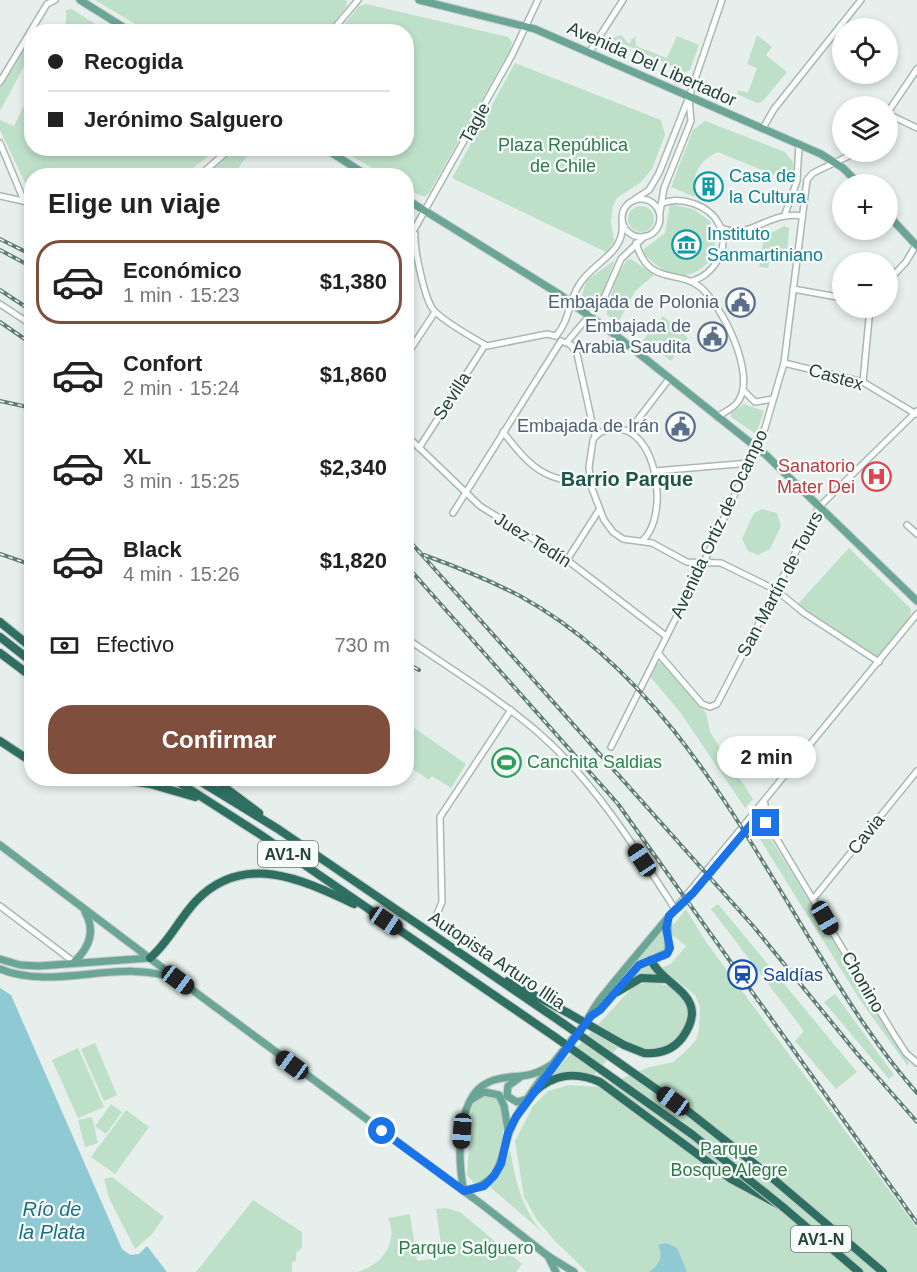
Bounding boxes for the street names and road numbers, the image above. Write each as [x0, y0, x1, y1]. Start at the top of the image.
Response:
street label: Avenida Del Libertador [564, 18, 740, 110]
street label: Tagle [456, 99, 494, 147]
street label: Castex [806, 360, 866, 394]
street label: Sevilla [429, 367, 475, 424]
street label: Avenida Ortiz de Ocampo [666, 427, 772, 621]
street label: San Martín de Tours [733, 508, 827, 660]
street label: Juez Tedín [491, 509, 575, 571]
street label: Cavia [844, 809, 889, 858]
road number: AV1-N [258, 841, 318, 867]
street label: Autopista Arturo Illia [425, 907, 570, 1014]
street label: Chonino [838, 948, 888, 1016]
road number: AV1-N [791, 1226, 851, 1252]

